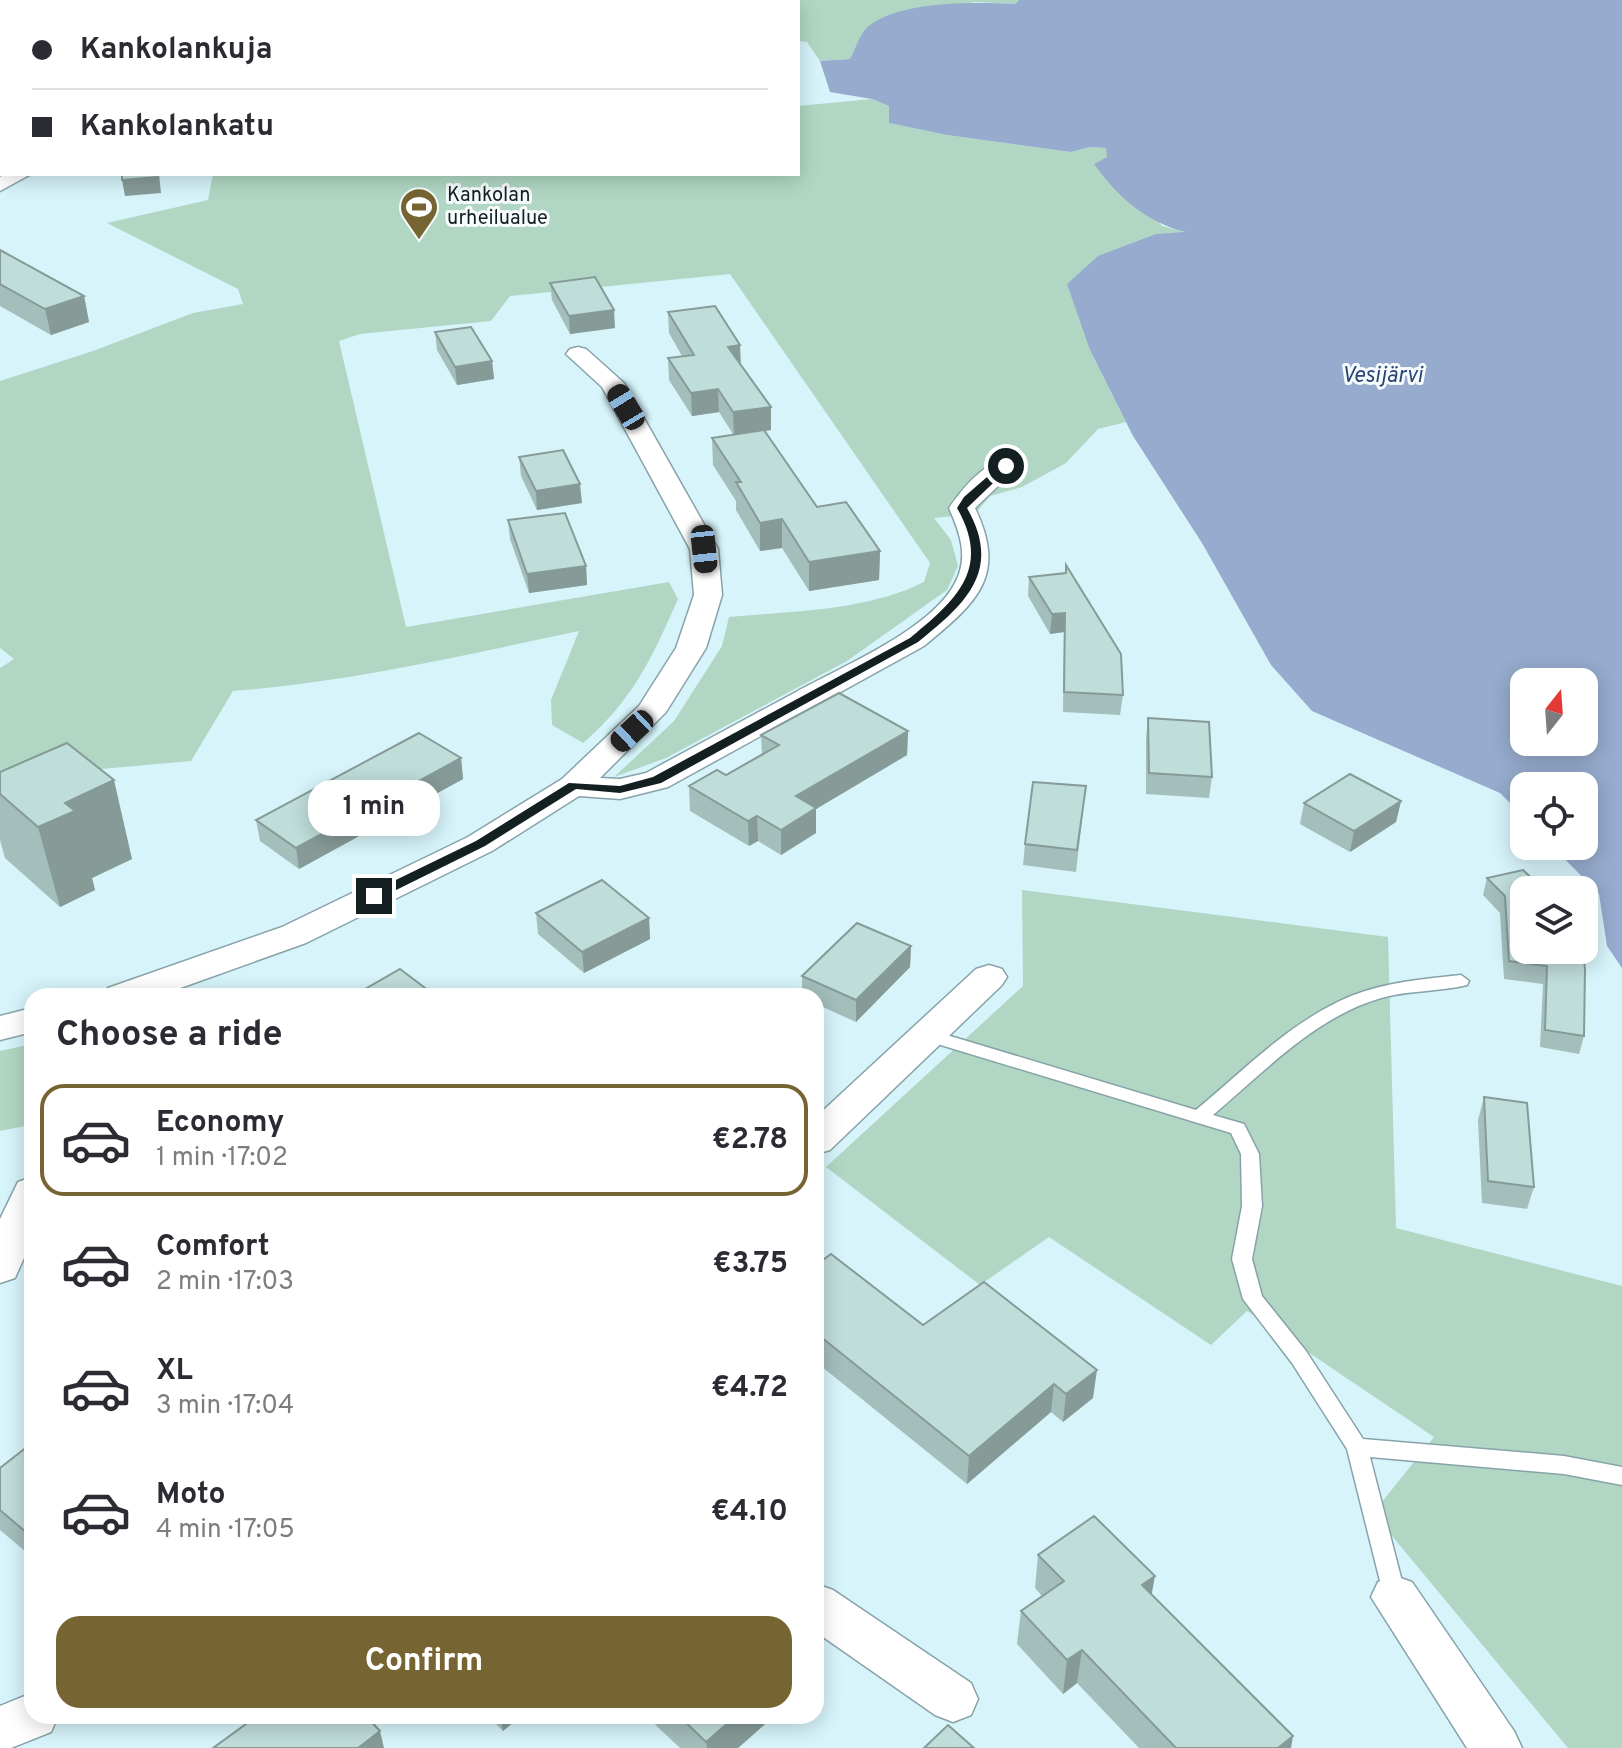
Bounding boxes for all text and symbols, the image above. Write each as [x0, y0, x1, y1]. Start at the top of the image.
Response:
text: Kankolankuja [80, 32, 272, 69]
text: Kankolankatu [80, 109, 274, 146]
place label: Kankolan urheilualue [447, 183, 548, 232]
sports icon: Kankolan urheilualue [398, 186, 440, 241]
water label: Vesijärvi [1342, 363, 1424, 390]
car [603, 380, 649, 434]
route start [988, 448, 1024, 484]
car [690, 524, 718, 574]
north arrow [1510, 668, 1598, 756]
map controls [1510, 668, 1598, 964]
car [606, 706, 658, 756]
button: locate [1510, 772, 1598, 860]
callout: 1 min [308, 780, 440, 836]
text: 1 min [343, 791, 405, 824]
button: layers [1510, 876, 1598, 964]
route end [356, 878, 392, 914]
text: Choose a ride [56, 1013, 282, 1059]
icon: car [60, 1104, 132, 1176]
text: Economy [156, 1105, 284, 1142]
text: €2.78 [712, 1122, 788, 1159]
text: 1 min · 17:02 [156, 1142, 288, 1175]
icon: car [60, 1228, 132, 1300]
text: Comfort [156, 1229, 269, 1266]
text: €3.75 [712, 1246, 788, 1283]
text: 2 min · 17:03 [156, 1266, 294, 1299]
icon: car [60, 1352, 132, 1424]
text: XL [156, 1353, 193, 1390]
text: €4.72 [711, 1370, 788, 1407]
text: 3 min · 17:04 [156, 1390, 294, 1423]
icon: car [60, 1476, 132, 1548]
text: Moto [156, 1477, 226, 1514]
text: €4.10 [711, 1494, 788, 1531]
text: 4 min · 17:05 [156, 1514, 295, 1547]
button: Confirm [56, 1616, 792, 1708]

